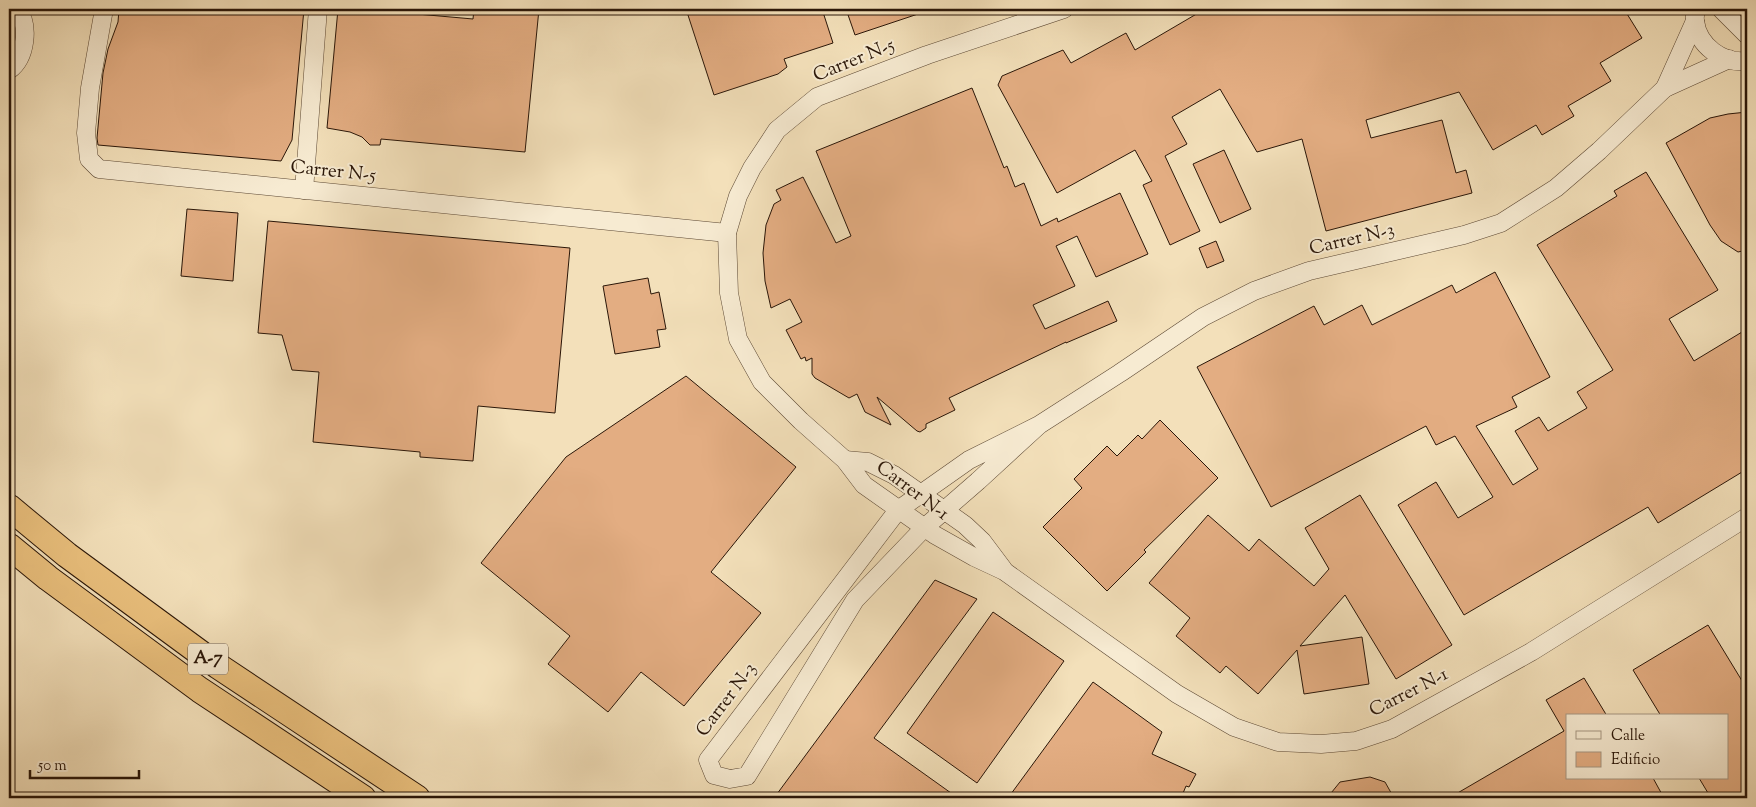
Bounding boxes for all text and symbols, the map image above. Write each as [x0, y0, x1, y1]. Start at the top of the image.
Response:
street label: Carrer N-5 [809, 32, 899, 90]
street label: Carrer N-5 [289, 154, 378, 190]
street label: Carrer N-3 [1307, 217, 1397, 263]
street label: Carrer N-1 [870, 455, 955, 528]
road number: A-7 [188, 644, 228, 674]
street label: Carrer N-3 [690, 657, 764, 743]
street label: Carrer N-1 [1365, 661, 1454, 724]
legend [1566, 714, 1728, 780]
text: Calle [1611, 726, 1645, 747]
scale bar [30, 747, 139, 779]
text: Edificio [1611, 750, 1660, 771]
text: 50 m [37, 756, 67, 777]

